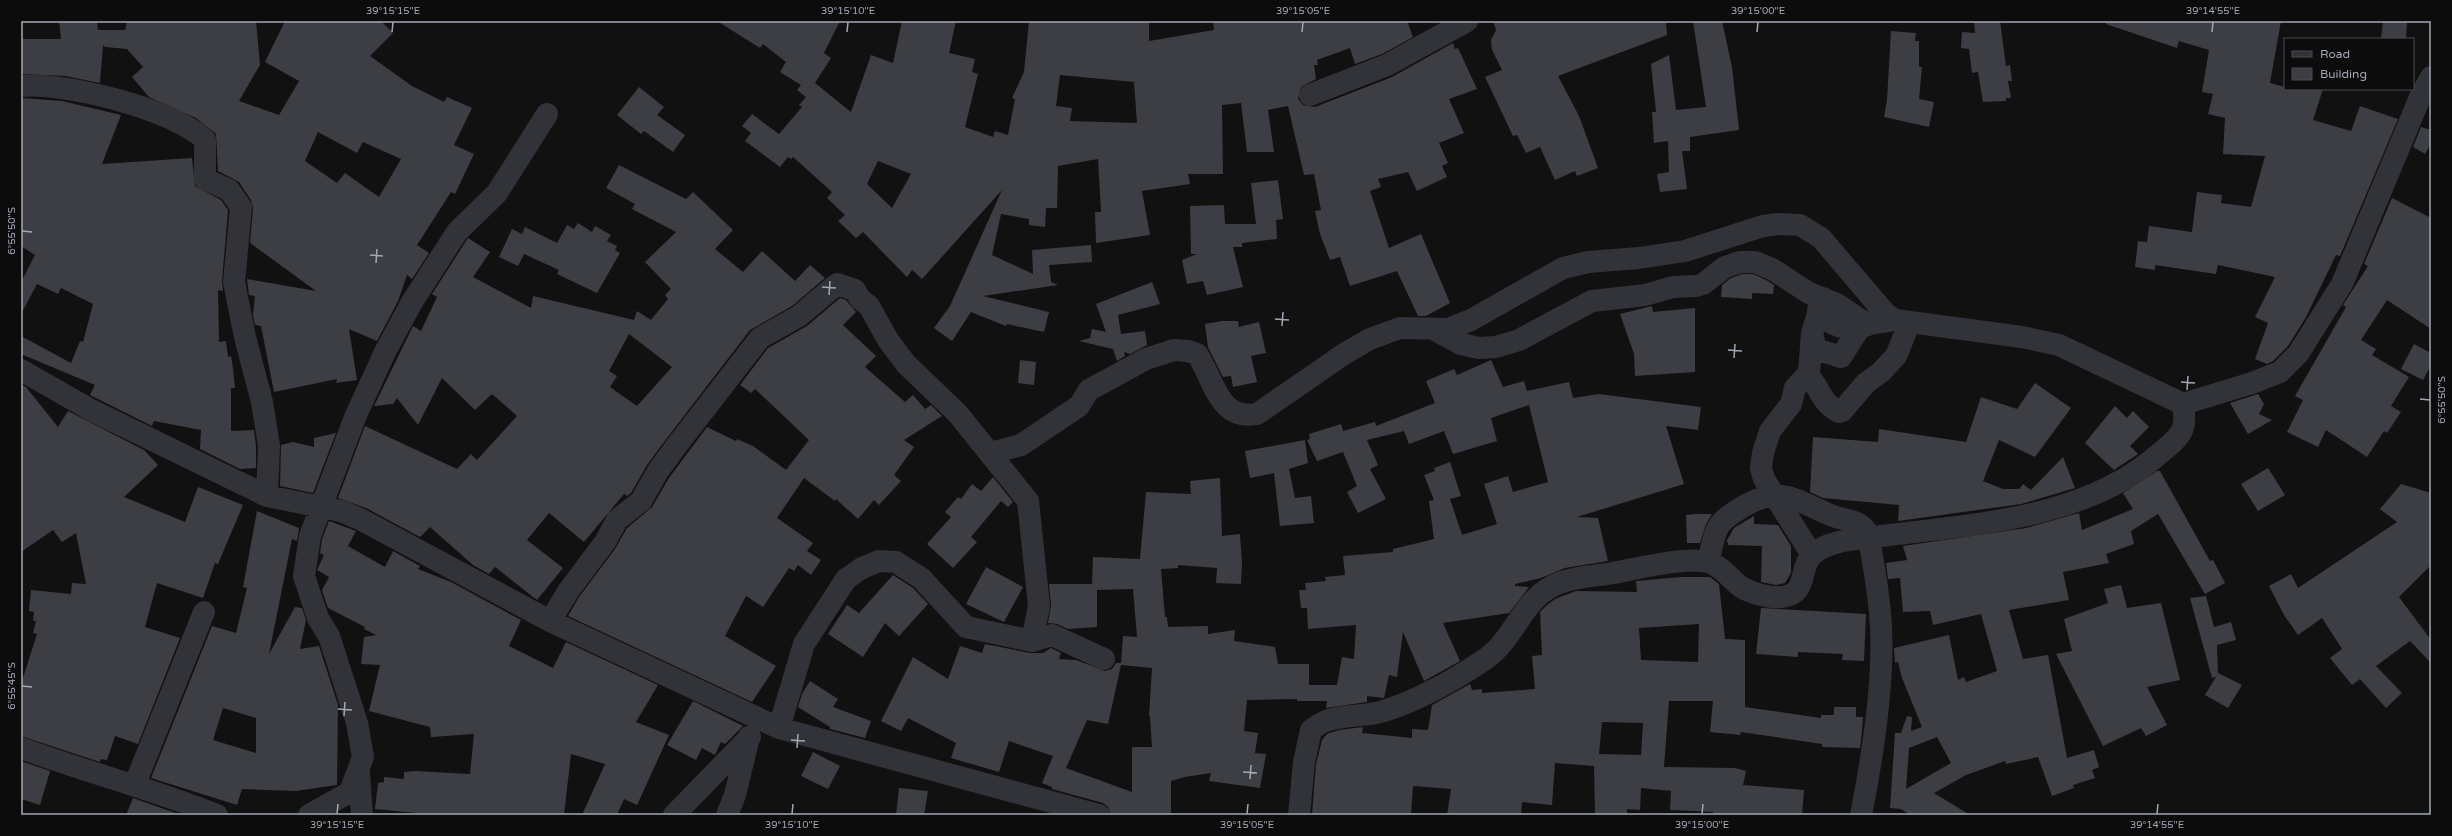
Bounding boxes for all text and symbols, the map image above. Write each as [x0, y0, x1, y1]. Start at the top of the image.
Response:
text: 39°15'15"E [366, 5, 420, 17]
text: 39°15'10"E [821, 5, 875, 17]
text: 39°15'05"E [1276, 5, 1330, 17]
text: 39°15'00"E [1731, 5, 1785, 17]
text: 39°14'55"E [2186, 5, 2240, 17]
legend [2284, 38, 2414, 90]
text: Road [2320, 47, 2350, 61]
text: Building [2320, 67, 2367, 81]
text: 6°55'50"S [6, 207, 18, 255]
text: 6°55'50"S [2436, 376, 2448, 424]
text: 6°55'45"S [6, 662, 18, 710]
text: 39°15'15"E [310, 819, 364, 831]
text: 39°15'10"E [765, 819, 819, 831]
text: 39°15'05"E [1220, 819, 1274, 831]
text: 39°15'00"E [1675, 819, 1729, 831]
text: 39°14'55"E [2130, 819, 2184, 831]

